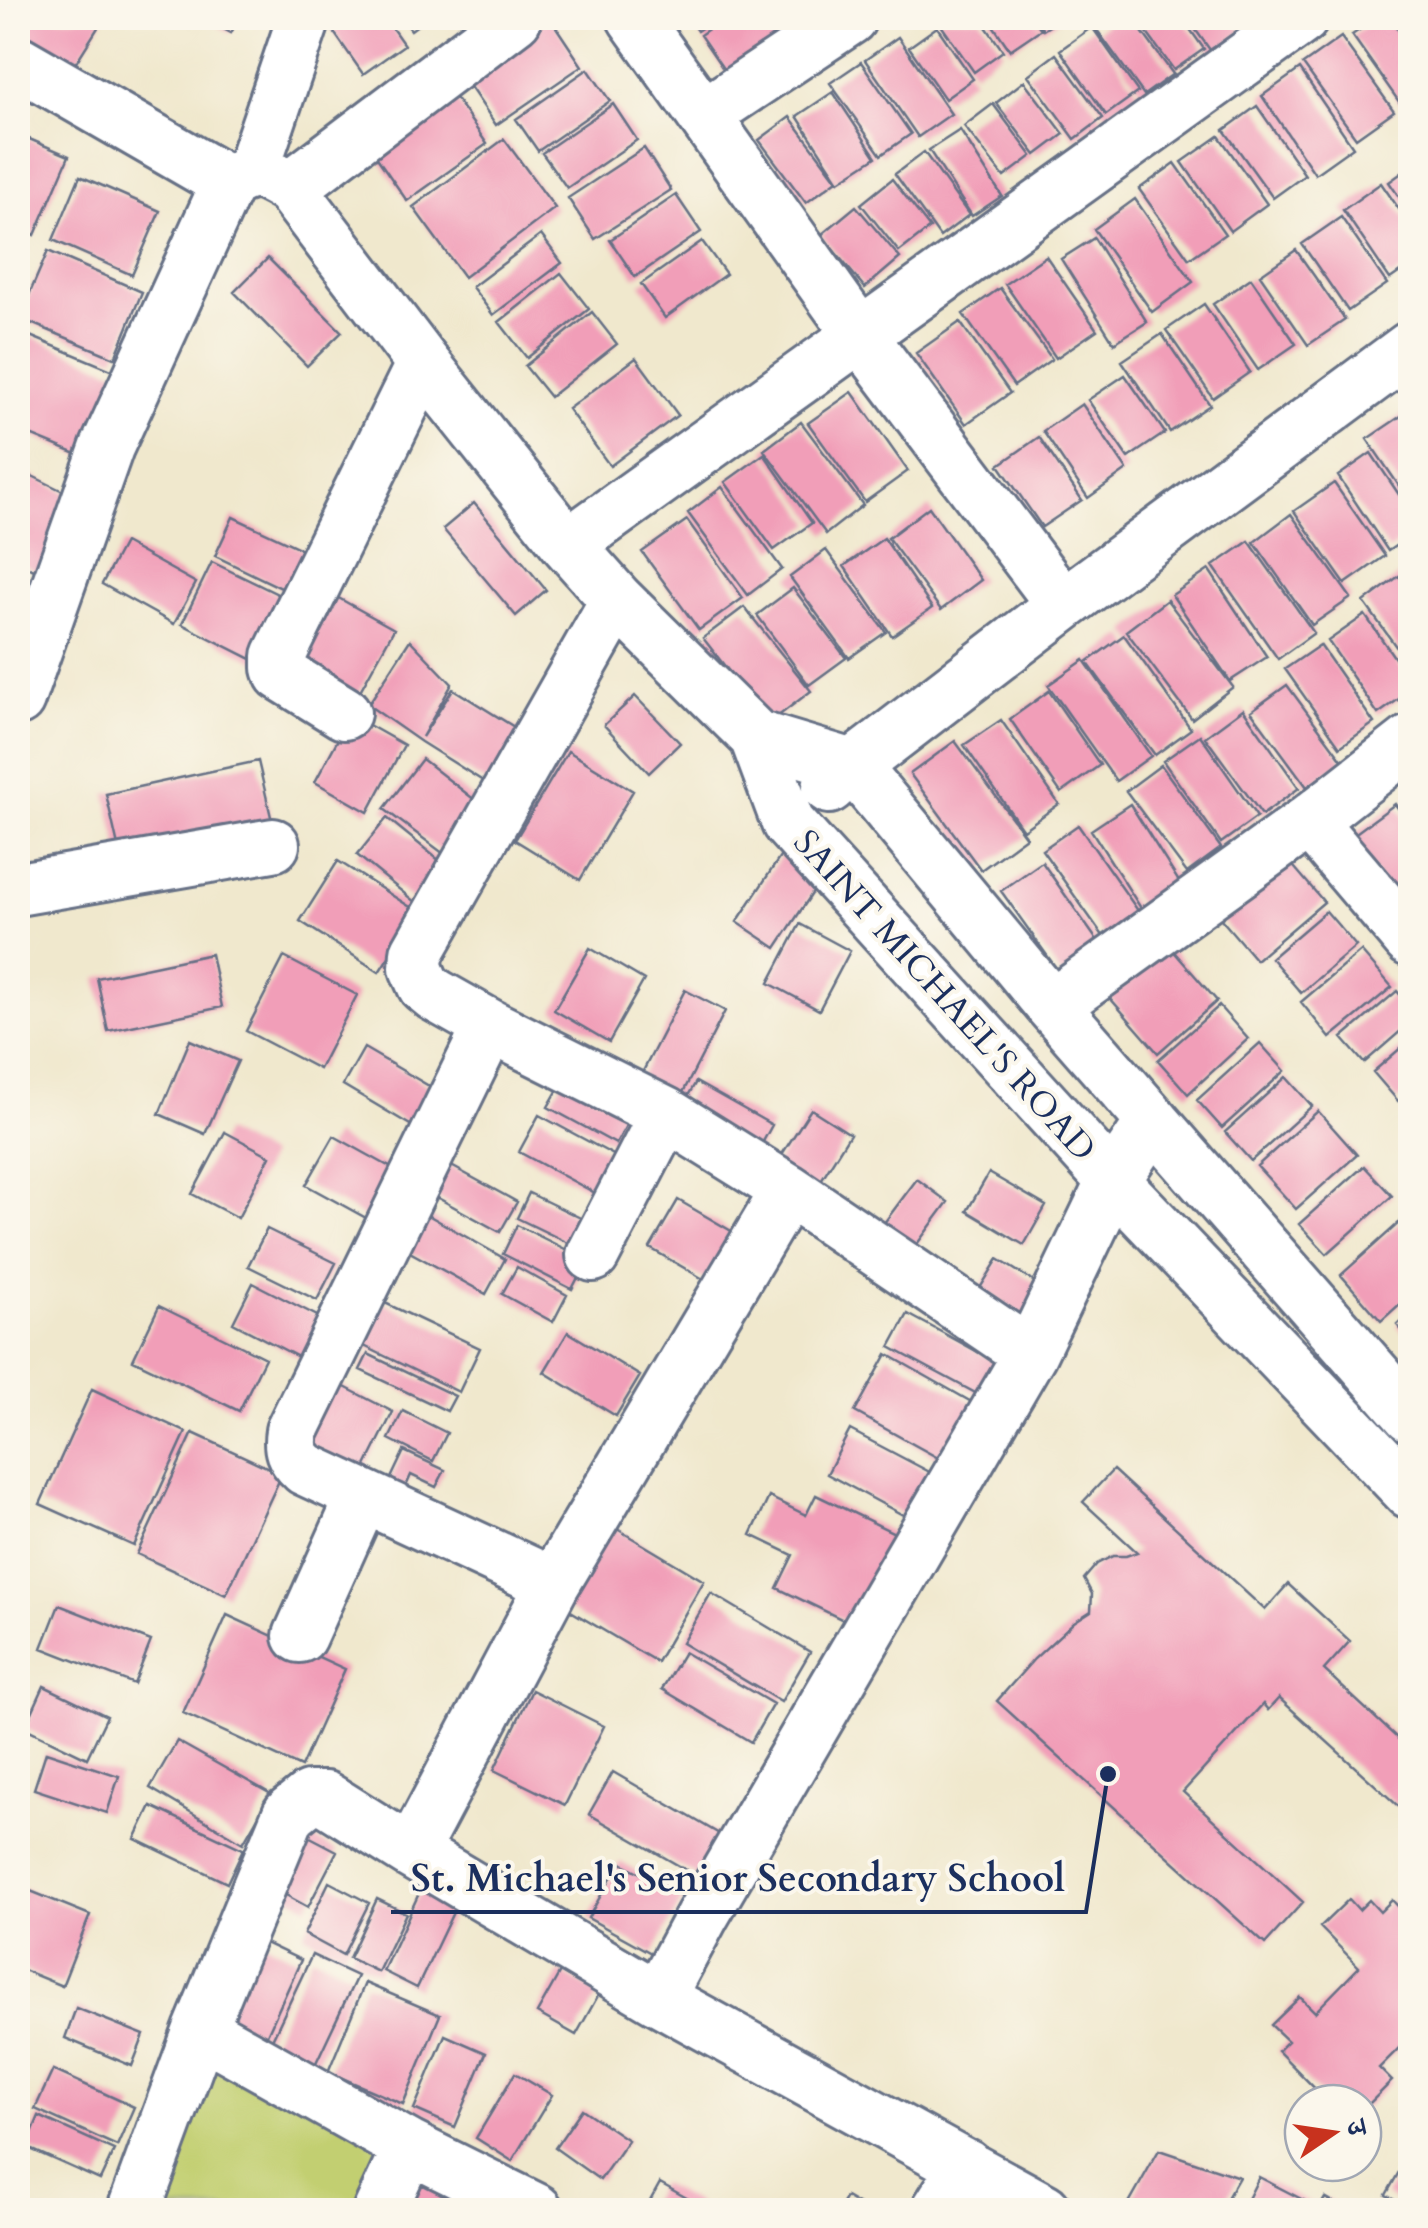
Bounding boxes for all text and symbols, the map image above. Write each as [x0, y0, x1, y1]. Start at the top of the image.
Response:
street label: SAINT MICHAEL'S ROAD [782, 820, 1106, 1172]
callout: St. Michael's Senior Secondary School [391, 1844, 1086, 1912]
text: St. Michael's Senior Secondary School [411, 1853, 1065, 1905]
north arrow [1283, 2083, 1383, 2183]
text: उ [1336, 2114, 1377, 2141]

